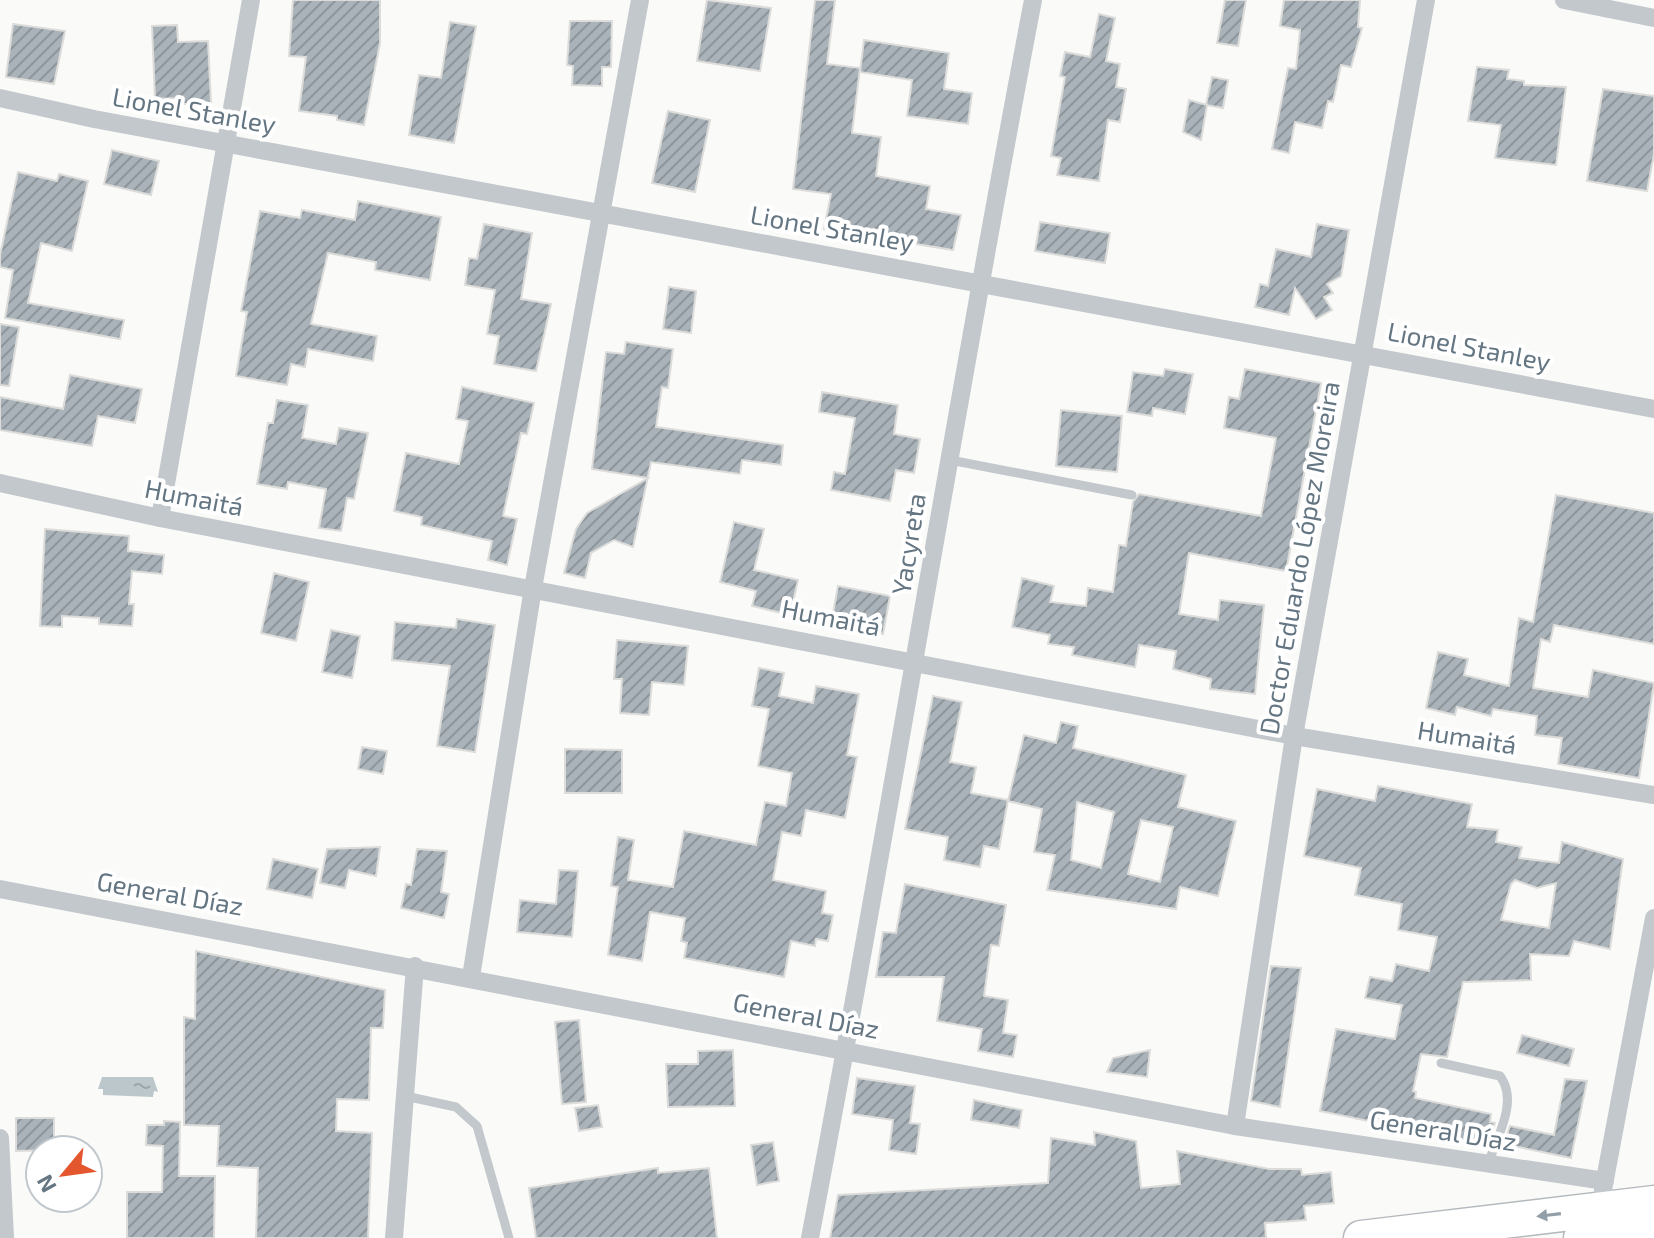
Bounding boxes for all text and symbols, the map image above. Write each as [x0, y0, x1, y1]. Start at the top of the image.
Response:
street label: Lionel Stanley [110, 80, 279, 139]
street label: Lionel Stanley [748, 198, 917, 257]
street label: Lionel Stanley [1385, 315, 1554, 377]
street label: Doctor Eduardo López Moreira [1252, 379, 1345, 737]
street label: Humaitá [142, 472, 246, 521]
street label: Yacyreta [884, 491, 931, 597]
street label: Humaitá [779, 592, 883, 641]
street label: Humaitá [1415, 713, 1519, 760]
street label: General Díaz [95, 864, 246, 921]
street label: General Díaz [731, 985, 882, 1044]
street label: General Díaz [1368, 1103, 1519, 1156]
north arrow [24, 1134, 104, 1214]
text: N [30, 1171, 61, 1197]
one-way arrow [1536, 1209, 1561, 1222]

